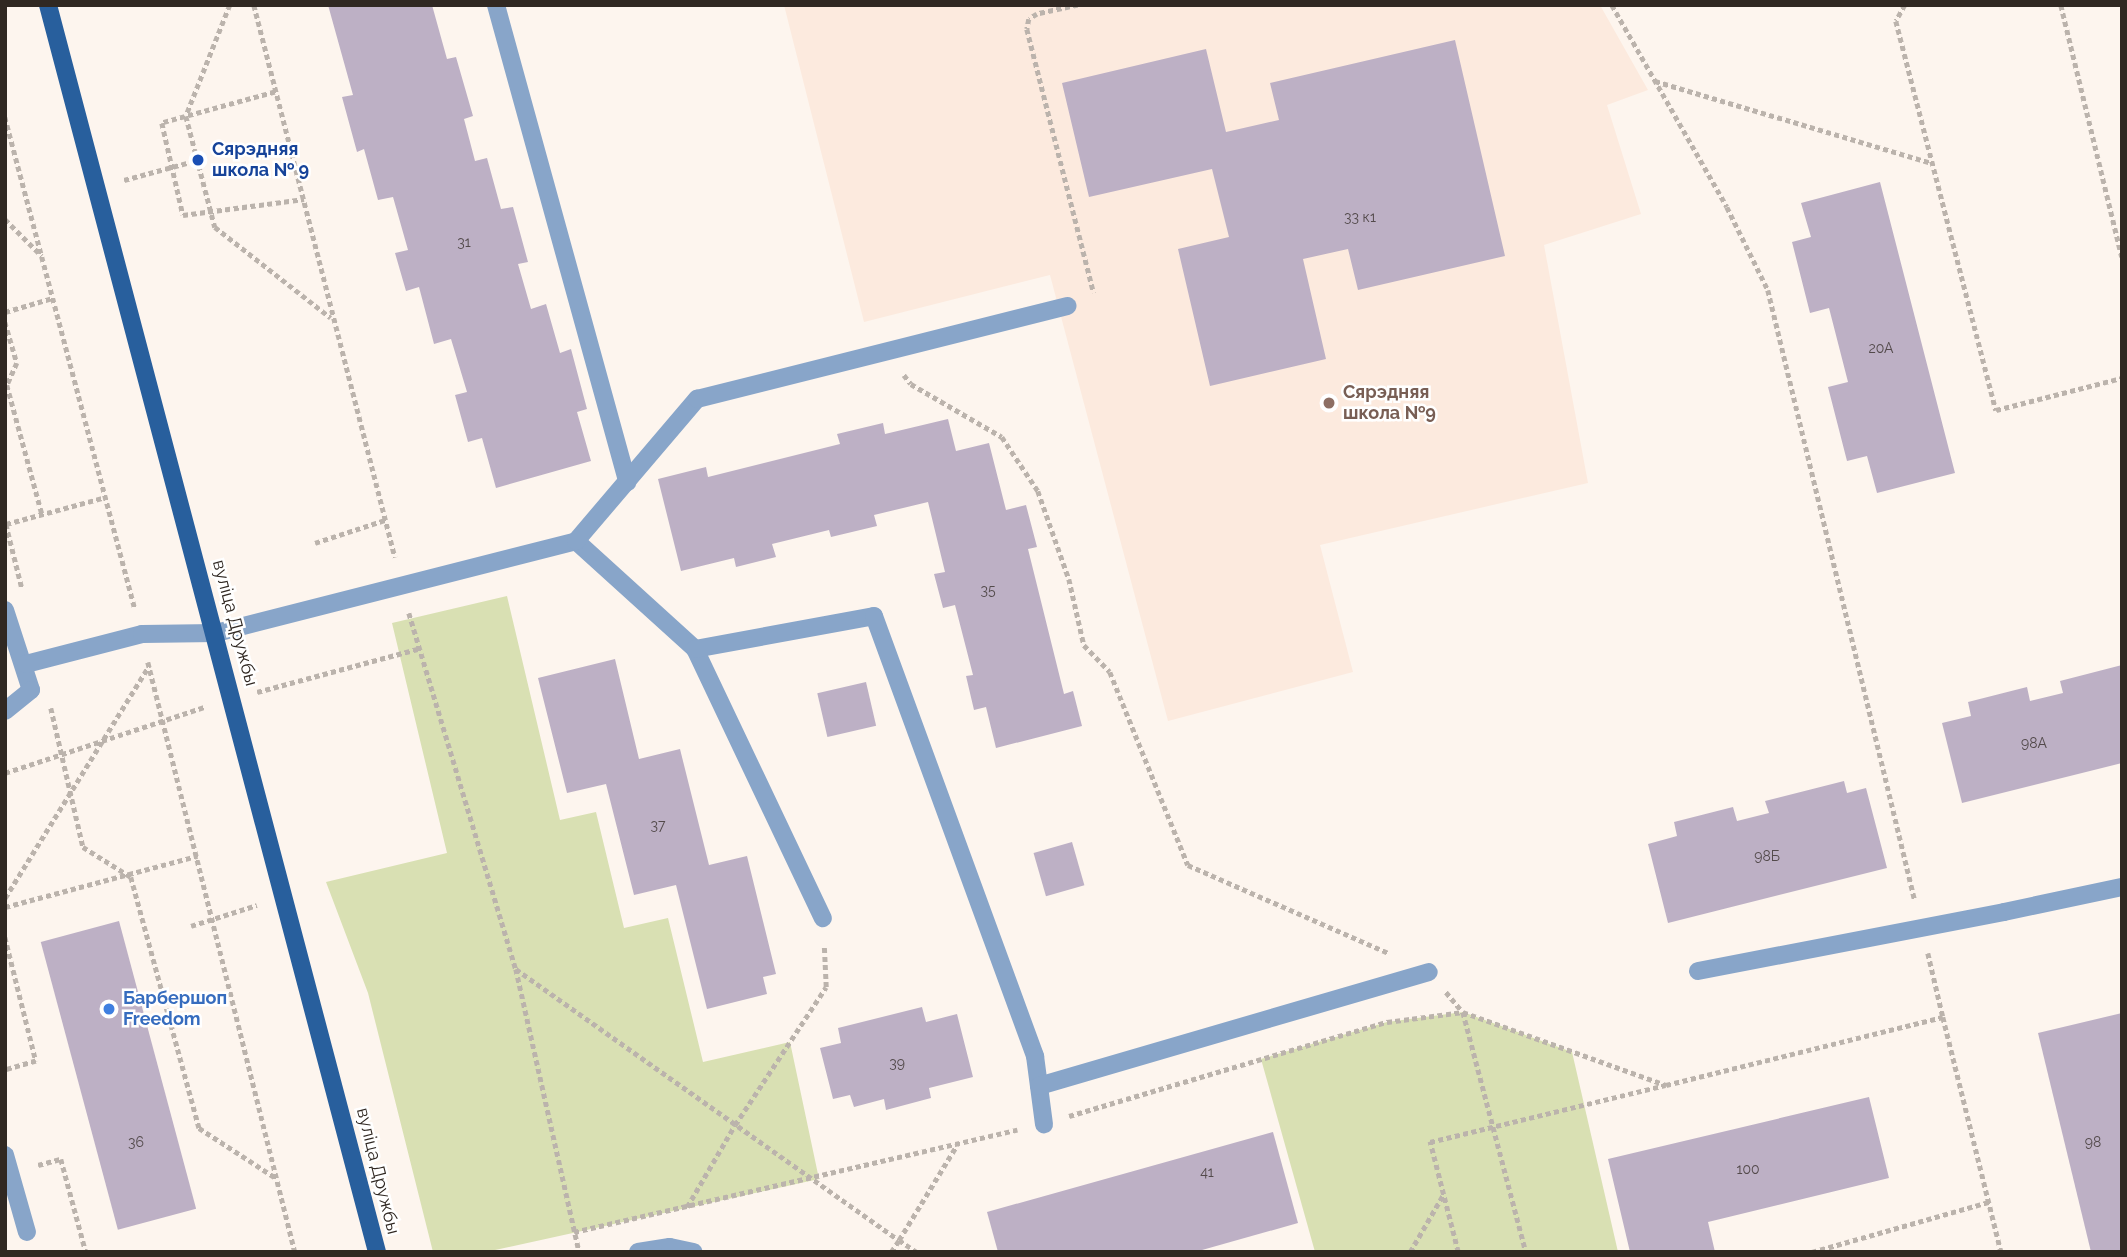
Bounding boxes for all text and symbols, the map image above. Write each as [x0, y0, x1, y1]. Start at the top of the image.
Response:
place label: Сярэдняя школа № 9 [212, 139, 309, 182]
marker: Сярэдняя школа № 9 [190, 152, 206, 168]
house number: 33 к1 [1344, 209, 1376, 225]
house number: 31 [457, 234, 471, 250]
house number: 20А [1868, 340, 1894, 356]
place label: Сярэдняя школа №9 [1343, 382, 1436, 424]
marker: Сярэдняя школа №9 [1321, 395, 1337, 411]
street label: вуліца Дружбы [208, 558, 262, 688]
house number: 35 [980, 582, 996, 598]
house number: 98А [2021, 735, 2047, 751]
house number: 37 [651, 817, 665, 833]
house number: 98Б [1754, 848, 1780, 864]
place label: Барбершоп Freedom [123, 988, 227, 1030]
marker: Барбершоп Freedom [101, 1001, 117, 1017]
house number: 39 [889, 1055, 905, 1071]
street label: вуліца Дружбы [352, 1105, 404, 1237]
house number: 36 [128, 1134, 144, 1150]
house number: 98 [2085, 1134, 2101, 1150]
house number: 100 [1736, 1161, 1760, 1177]
house number: 41 [1200, 1164, 1214, 1180]

